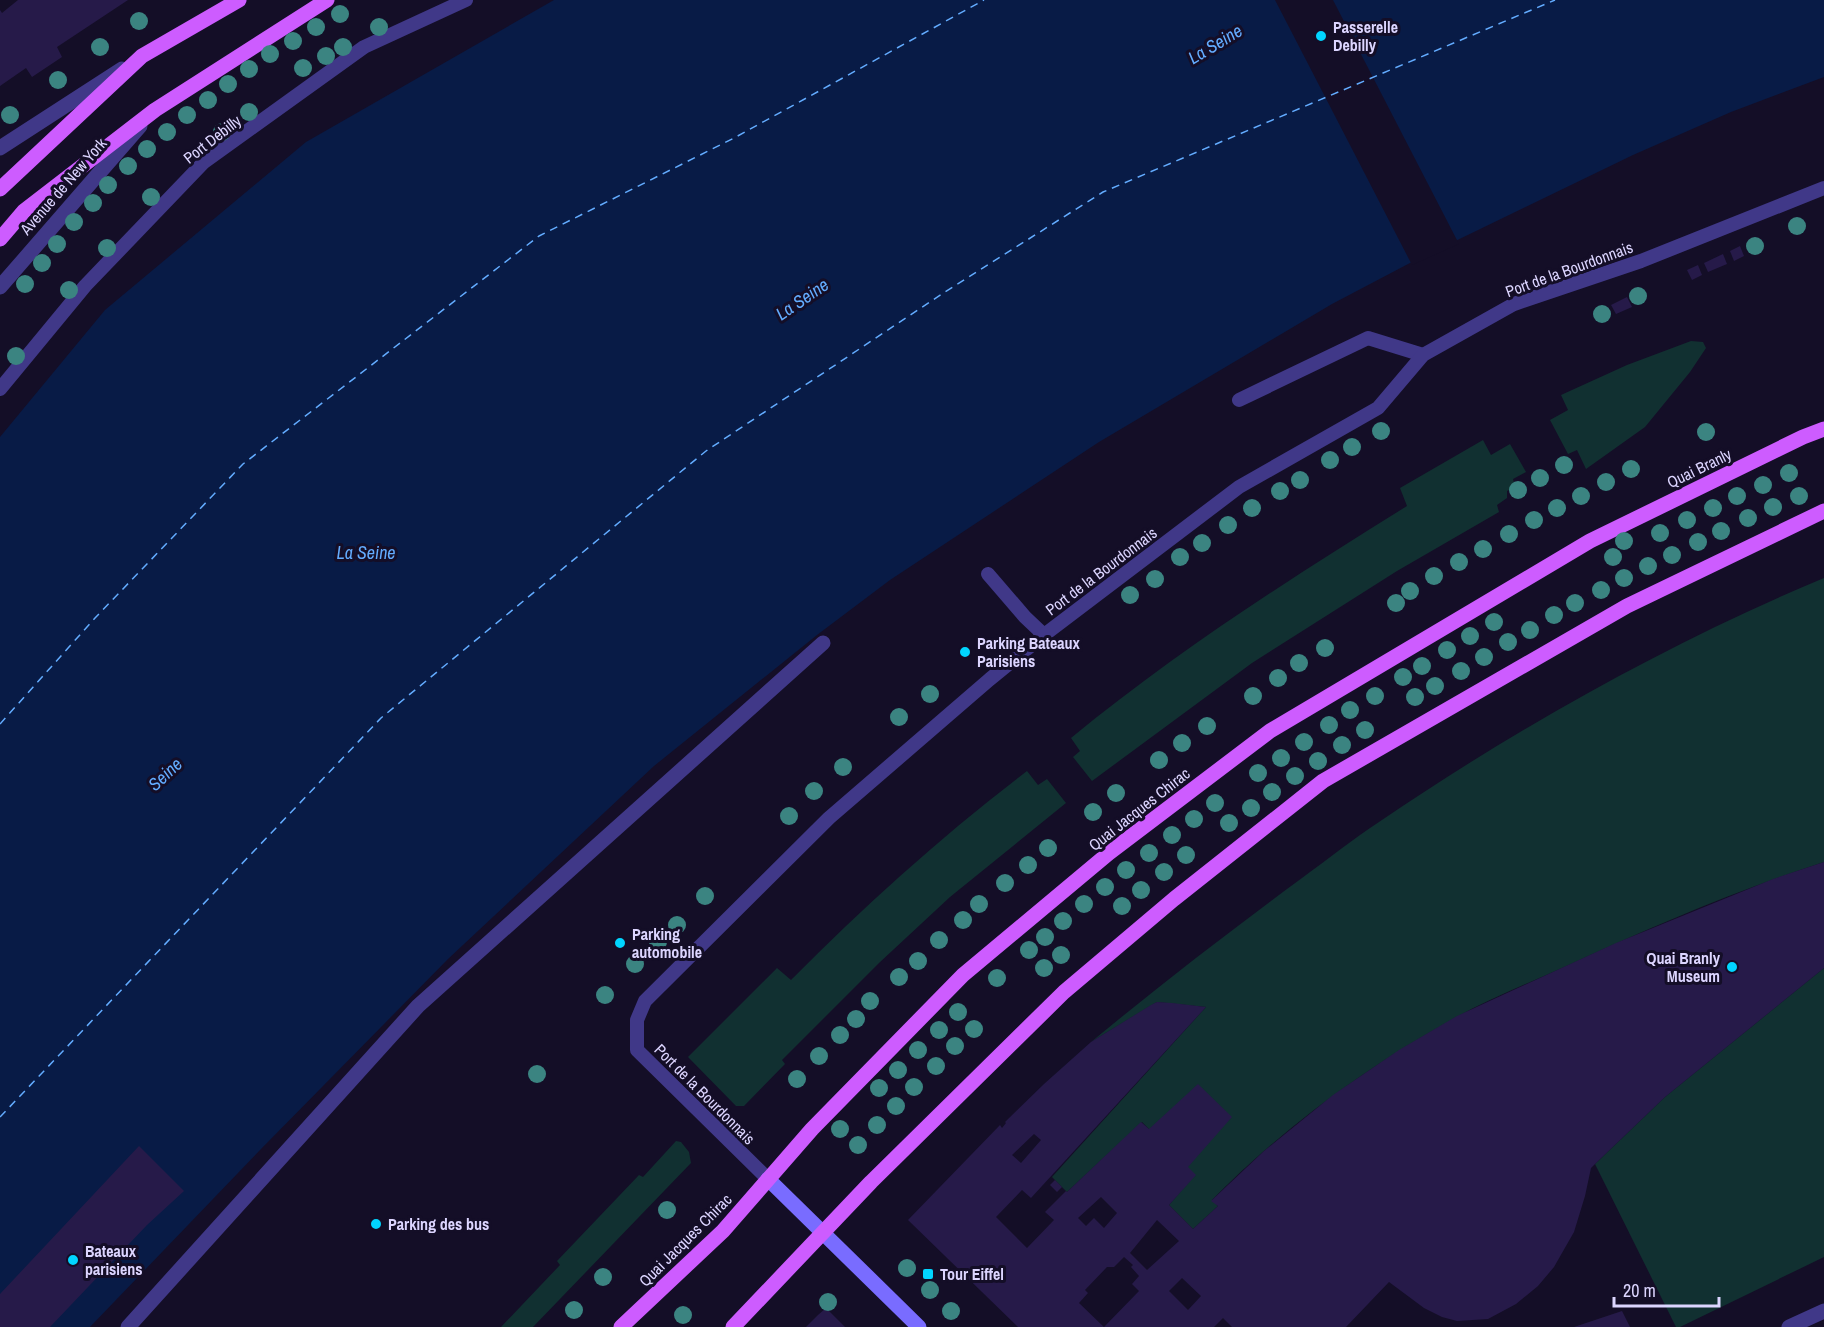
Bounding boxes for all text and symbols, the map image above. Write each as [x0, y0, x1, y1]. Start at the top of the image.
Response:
place label: Passerelle Debilly [1333, 16, 1398, 56]
water label: La Seine [1183, 18, 1247, 70]
marker: Passerelle Debilly [1314, 29, 1328, 43]
street label: Port Debilly [179, 109, 246, 169]
street label: Avenue de New York [14, 133, 112, 240]
street label: Port de la Bourdonnais [1502, 236, 1636, 302]
water label: La Seine [771, 272, 833, 326]
street label: Quai Branly [1663, 443, 1735, 493]
street label: Port de la Bourdonnais [1041, 522, 1161, 620]
water label: La Seine [336, 540, 396, 565]
place label: Parking Bateaux Parisiens [977, 632, 1081, 672]
marker: Parking Bateaux Parisiens [958, 645, 972, 659]
water label: Seine [142, 752, 188, 796]
street label: Quai Jacques Chirac [1084, 762, 1195, 856]
place label: Parking automobile [632, 923, 702, 963]
marker: Parking automobile [613, 936, 627, 950]
place label: Quai Branly Museum [1646, 947, 1721, 987]
marker: Quai Branly Museum [1725, 960, 1739, 974]
street label: Port de la Bourdonnais [650, 1039, 760, 1149]
street label: Quai Jacques Chirac [634, 1188, 737, 1291]
place label: Parking des bus [388, 1213, 489, 1235]
marker: Parking des bus [369, 1217, 383, 1231]
place label: Bateaux parisiens [85, 1240, 143, 1280]
marker: Bateaux parisiens [66, 1253, 80, 1267]
place label: Tour Eiffel [940, 1263, 1004, 1285]
marker: Tour Eiffel [921, 1267, 935, 1281]
scale bar [1614, 1270, 1719, 1308]
text: 20 m [1623, 1278, 1656, 1303]

